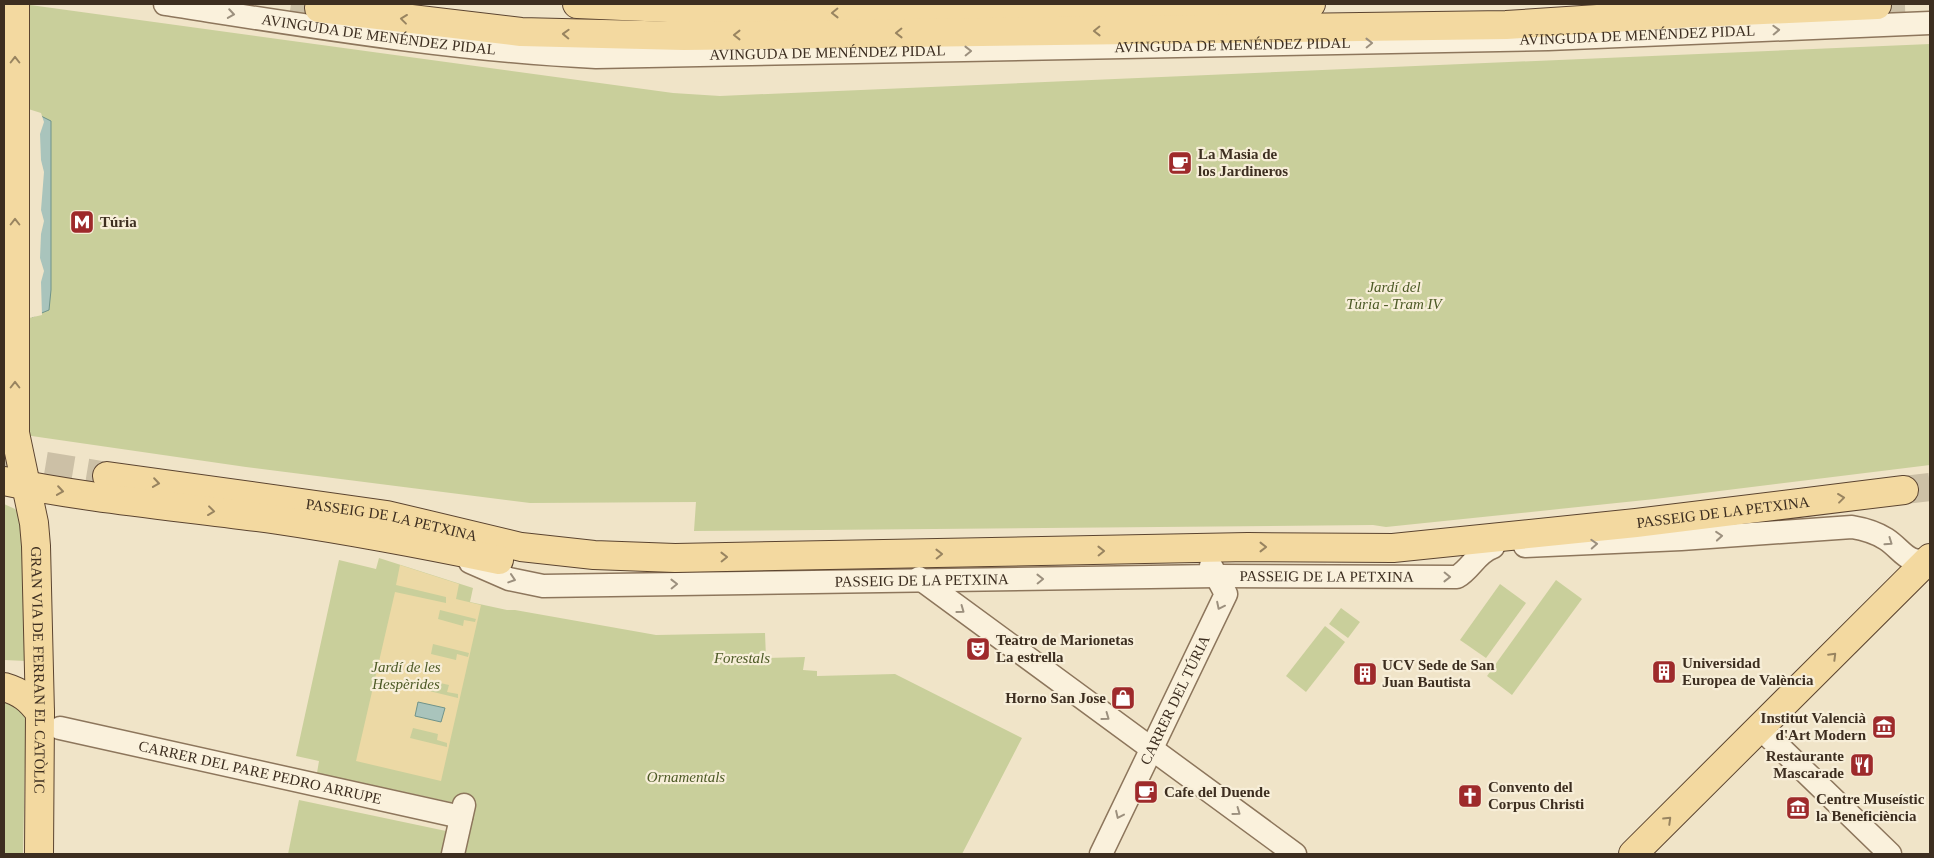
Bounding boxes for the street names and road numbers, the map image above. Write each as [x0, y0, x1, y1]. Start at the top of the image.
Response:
street label: AVINGUDA DE MENÉNDEZ PIDAL [261, 11, 497, 58]
street label: AVINGUDA DE MENÉNDEZ PIDAL [1519, 22, 1756, 48]
street label: AVINGUDA DE MENÉNDEZ PIDAL [1114, 35, 1351, 55]
street label: AVINGUDA DE MENÉNDEZ PIDAL [709, 42, 946, 63]
street label: PASSEIG DE LA PETXINA [1636, 494, 1811, 531]
street label: PASSEIG DE LA PETXINA [305, 496, 479, 544]
street label: GRAN VIA DE FERRAN EL CATÒLIC [28, 546, 48, 794]
street label: PASSEIG DE LA PETXINA [1240, 568, 1414, 585]
street label: PASSEIG DE LA PETXINA [834, 571, 1009, 590]
street label: CARRER DEL TÚRIA [1137, 632, 1213, 767]
street label: CARRER DEL PARE PEDRO ARRUPE [137, 738, 383, 807]

